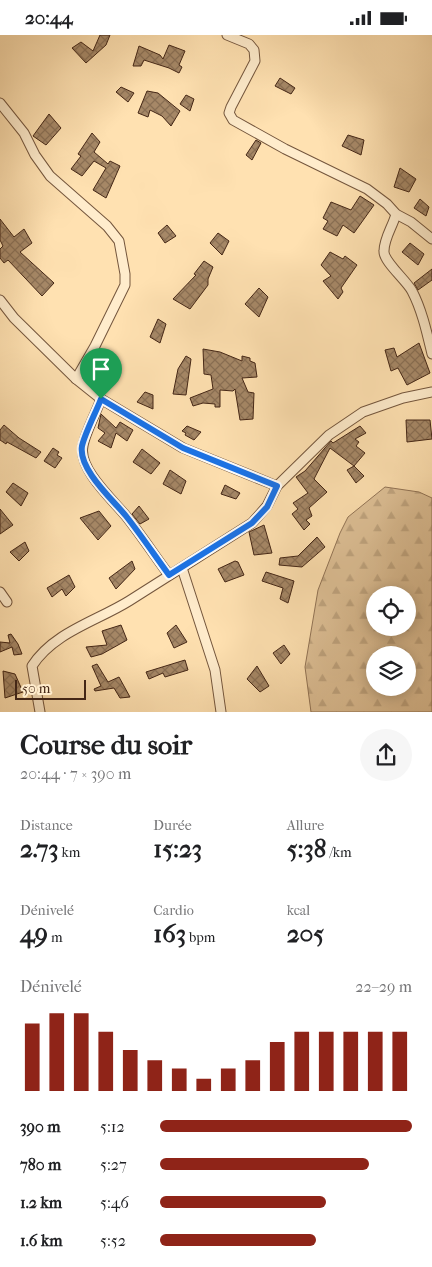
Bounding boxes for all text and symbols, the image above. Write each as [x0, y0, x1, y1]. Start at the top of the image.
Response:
text: 20:44 [25, 7, 72, 29]
pin [80, 348, 122, 399]
icon: arrive [87, 355, 115, 383]
map controls [366, 586, 416, 696]
button: locate [366, 586, 416, 636]
button: layers [366, 646, 416, 696]
scale bar [15, 677, 86, 700]
text: 50 m [22, 680, 50, 697]
text: Course du soir [20, 728, 192, 761]
button: share [360, 729, 412, 781]
text: 20:44 · 7 × 390 m [20, 764, 131, 783]
text: Distance [20, 817, 73, 834]
text: Durée [153, 817, 192, 834]
text: Allure [287, 817, 324, 834]
text: 2.73 [20, 834, 59, 863]
text: 15:23 [153, 834, 202, 863]
text: 5:38 [287, 834, 326, 863]
text: km [59, 844, 80, 861]
text: /km [326, 844, 352, 861]
text: Dénivelé [20, 902, 74, 919]
text: Cardio [153, 902, 194, 919]
text: kcal [287, 902, 310, 919]
text: 49 [20, 919, 48, 948]
text: 163 [153, 919, 186, 948]
text: 205 [287, 919, 324, 948]
text: m [48, 929, 63, 946]
text: bpm [186, 929, 215, 946]
text: Dénivelé [20, 977, 82, 996]
text: 22–29 m [355, 977, 412, 996]
text: 390 m [20, 1117, 61, 1136]
text: 5:12 [100, 1117, 125, 1136]
text: 780 m [20, 1155, 61, 1174]
text: 5:27 [100, 1155, 127, 1174]
text: 1.2 km [20, 1193, 62, 1212]
text: 5:46 [100, 1193, 129, 1212]
text: 1.6 km [20, 1231, 62, 1250]
text: 5:52 [100, 1231, 126, 1250]

